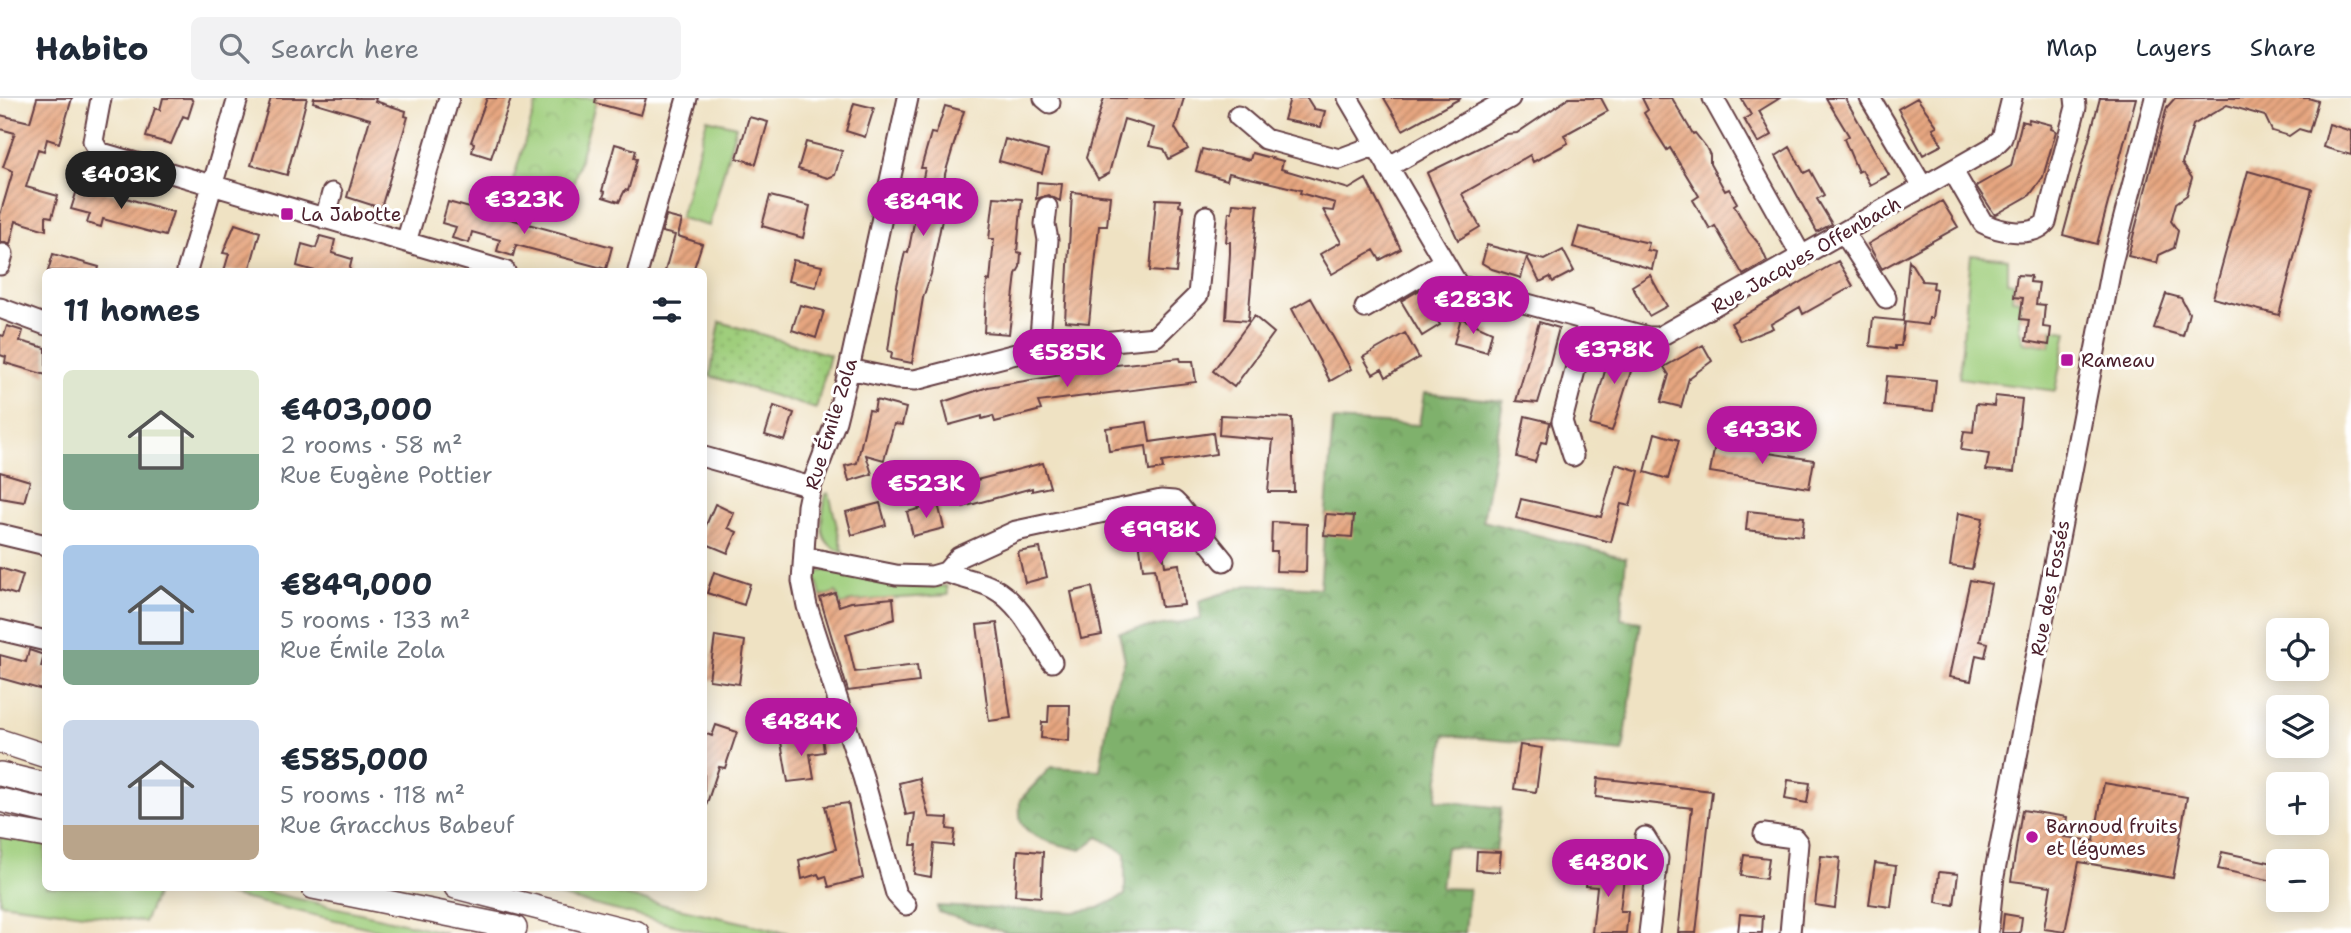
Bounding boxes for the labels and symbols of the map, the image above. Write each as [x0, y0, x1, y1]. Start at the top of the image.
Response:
pin: €403K [72, 152, 170, 211]
pin: €323K [475, 176, 573, 236]
pin: €849K [874, 178, 972, 238]
street label: Rue Jacques Offenbach [1707, 191, 1905, 319]
place label: La Jabotte [301, 202, 402, 227]
marker: La Jabotte [279, 206, 295, 222]
pin: €283K [1424, 276, 1522, 336]
pin: €378K [1565, 327, 1663, 386]
pin: €585K [1018, 330, 1116, 389]
place label: Rameau [2081, 348, 2155, 373]
marker: Rameau [2059, 352, 2075, 368]
street label: Rue Émile Zola [798, 355, 863, 493]
pin: €433K [1713, 406, 1811, 466]
pin: €523K [877, 460, 975, 520]
pin: €998K [1111, 506, 1209, 566]
street label: Rue des Fossés [2025, 518, 2075, 658]
pin: €484K [752, 698, 850, 758]
place label: Barnoud fruits et légumes [2046, 814, 2178, 861]
marker: Barnoud fruits et légumes [2024, 829, 2040, 845]
pin: €480K [1559, 840, 1657, 899]

